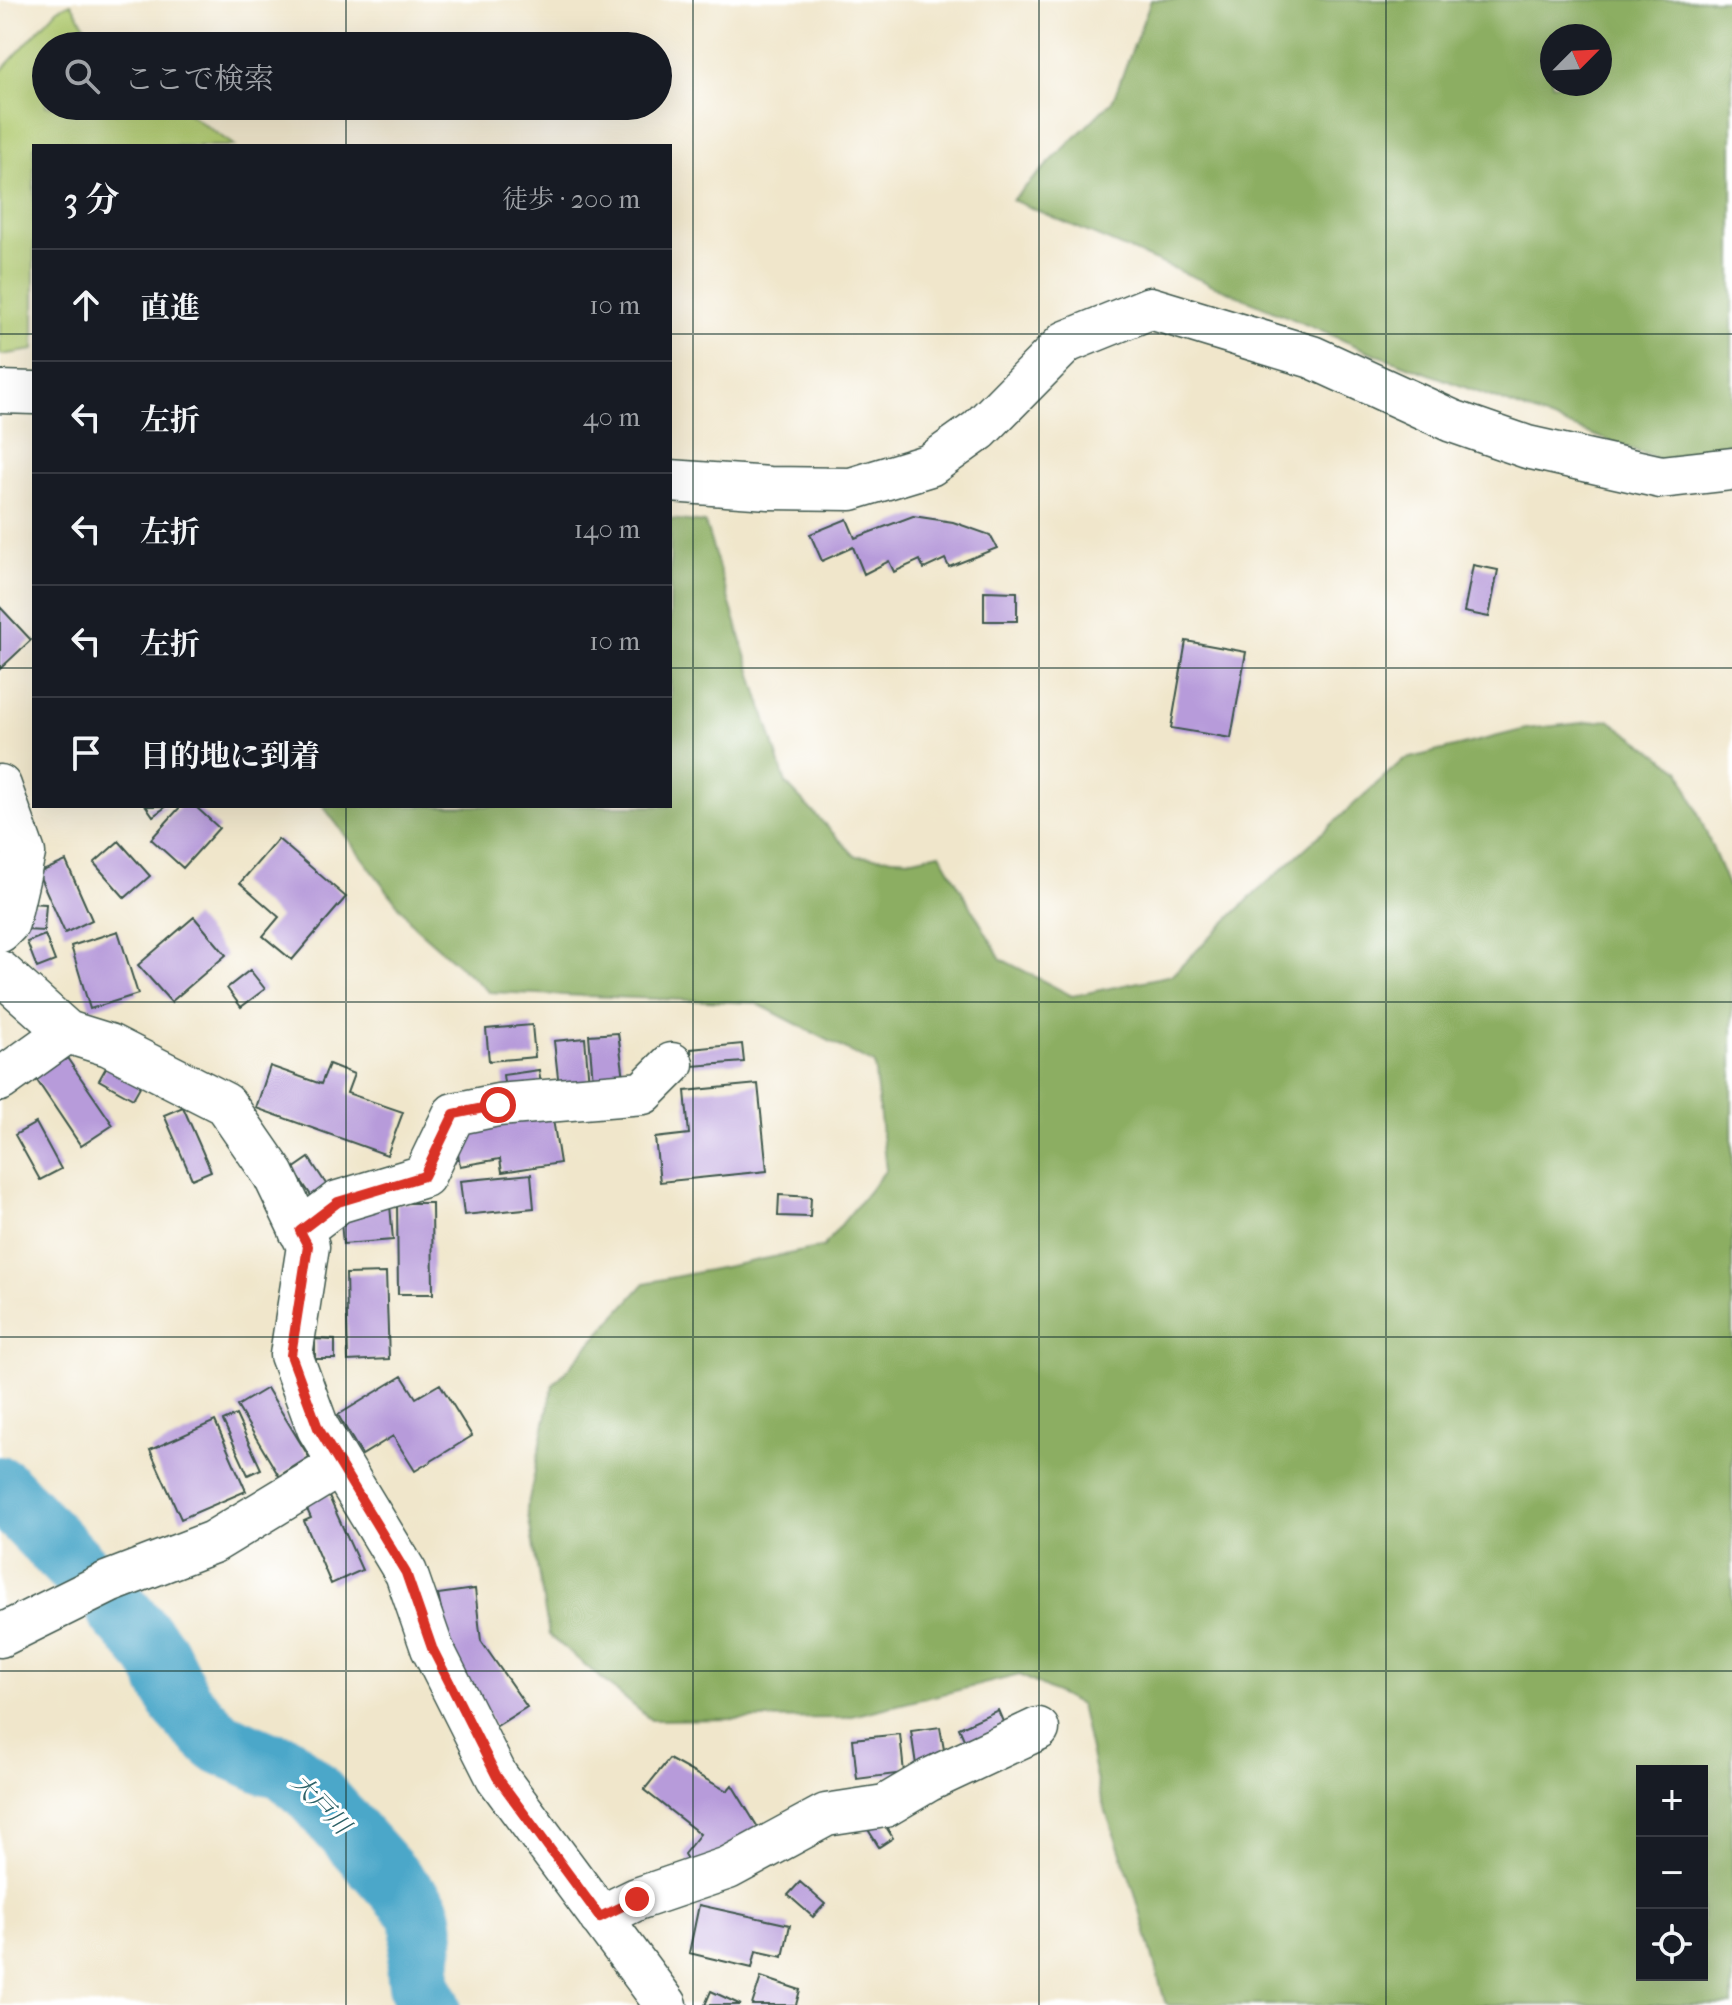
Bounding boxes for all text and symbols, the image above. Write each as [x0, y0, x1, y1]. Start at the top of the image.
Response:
north arrow [1540, 24, 1612, 96]
search box [32, 32, 672, 120]
icon: search [60, 54, 104, 98]
text: ここで検索 [124, 62, 274, 97]
text: 3 分 [64, 180, 119, 220]
text: 徒歩 · 200 m [502, 184, 640, 215]
icon: ahead [64, 283, 108, 327]
text: 10 m [589, 290, 640, 321]
text: 直進 [140, 291, 200, 326]
icon: left [64, 395, 108, 439]
text: 40 m [583, 402, 640, 433]
text: 左折 [140, 403, 200, 438]
icon: left [64, 507, 108, 551]
text: 140 m [574, 514, 640, 545]
text: 左折 [140, 515, 200, 550]
icon: left [64, 619, 108, 663]
text: 10 m [589, 626, 640, 657]
text: 左折 [140, 627, 200, 662]
icon: arrive [64, 731, 108, 775]
text: 目的地に到着 [140, 739, 320, 774]
route start [480, 1087, 516, 1123]
map controls [1636, 1765, 1708, 1981]
button: + [1636, 1765, 1708, 1837]
water label: 大戸川 [286, 1768, 358, 1842]
button: − [1636, 1837, 1708, 1909]
route end [619, 1881, 655, 1917]
button: locate [1636, 1909, 1708, 1981]

